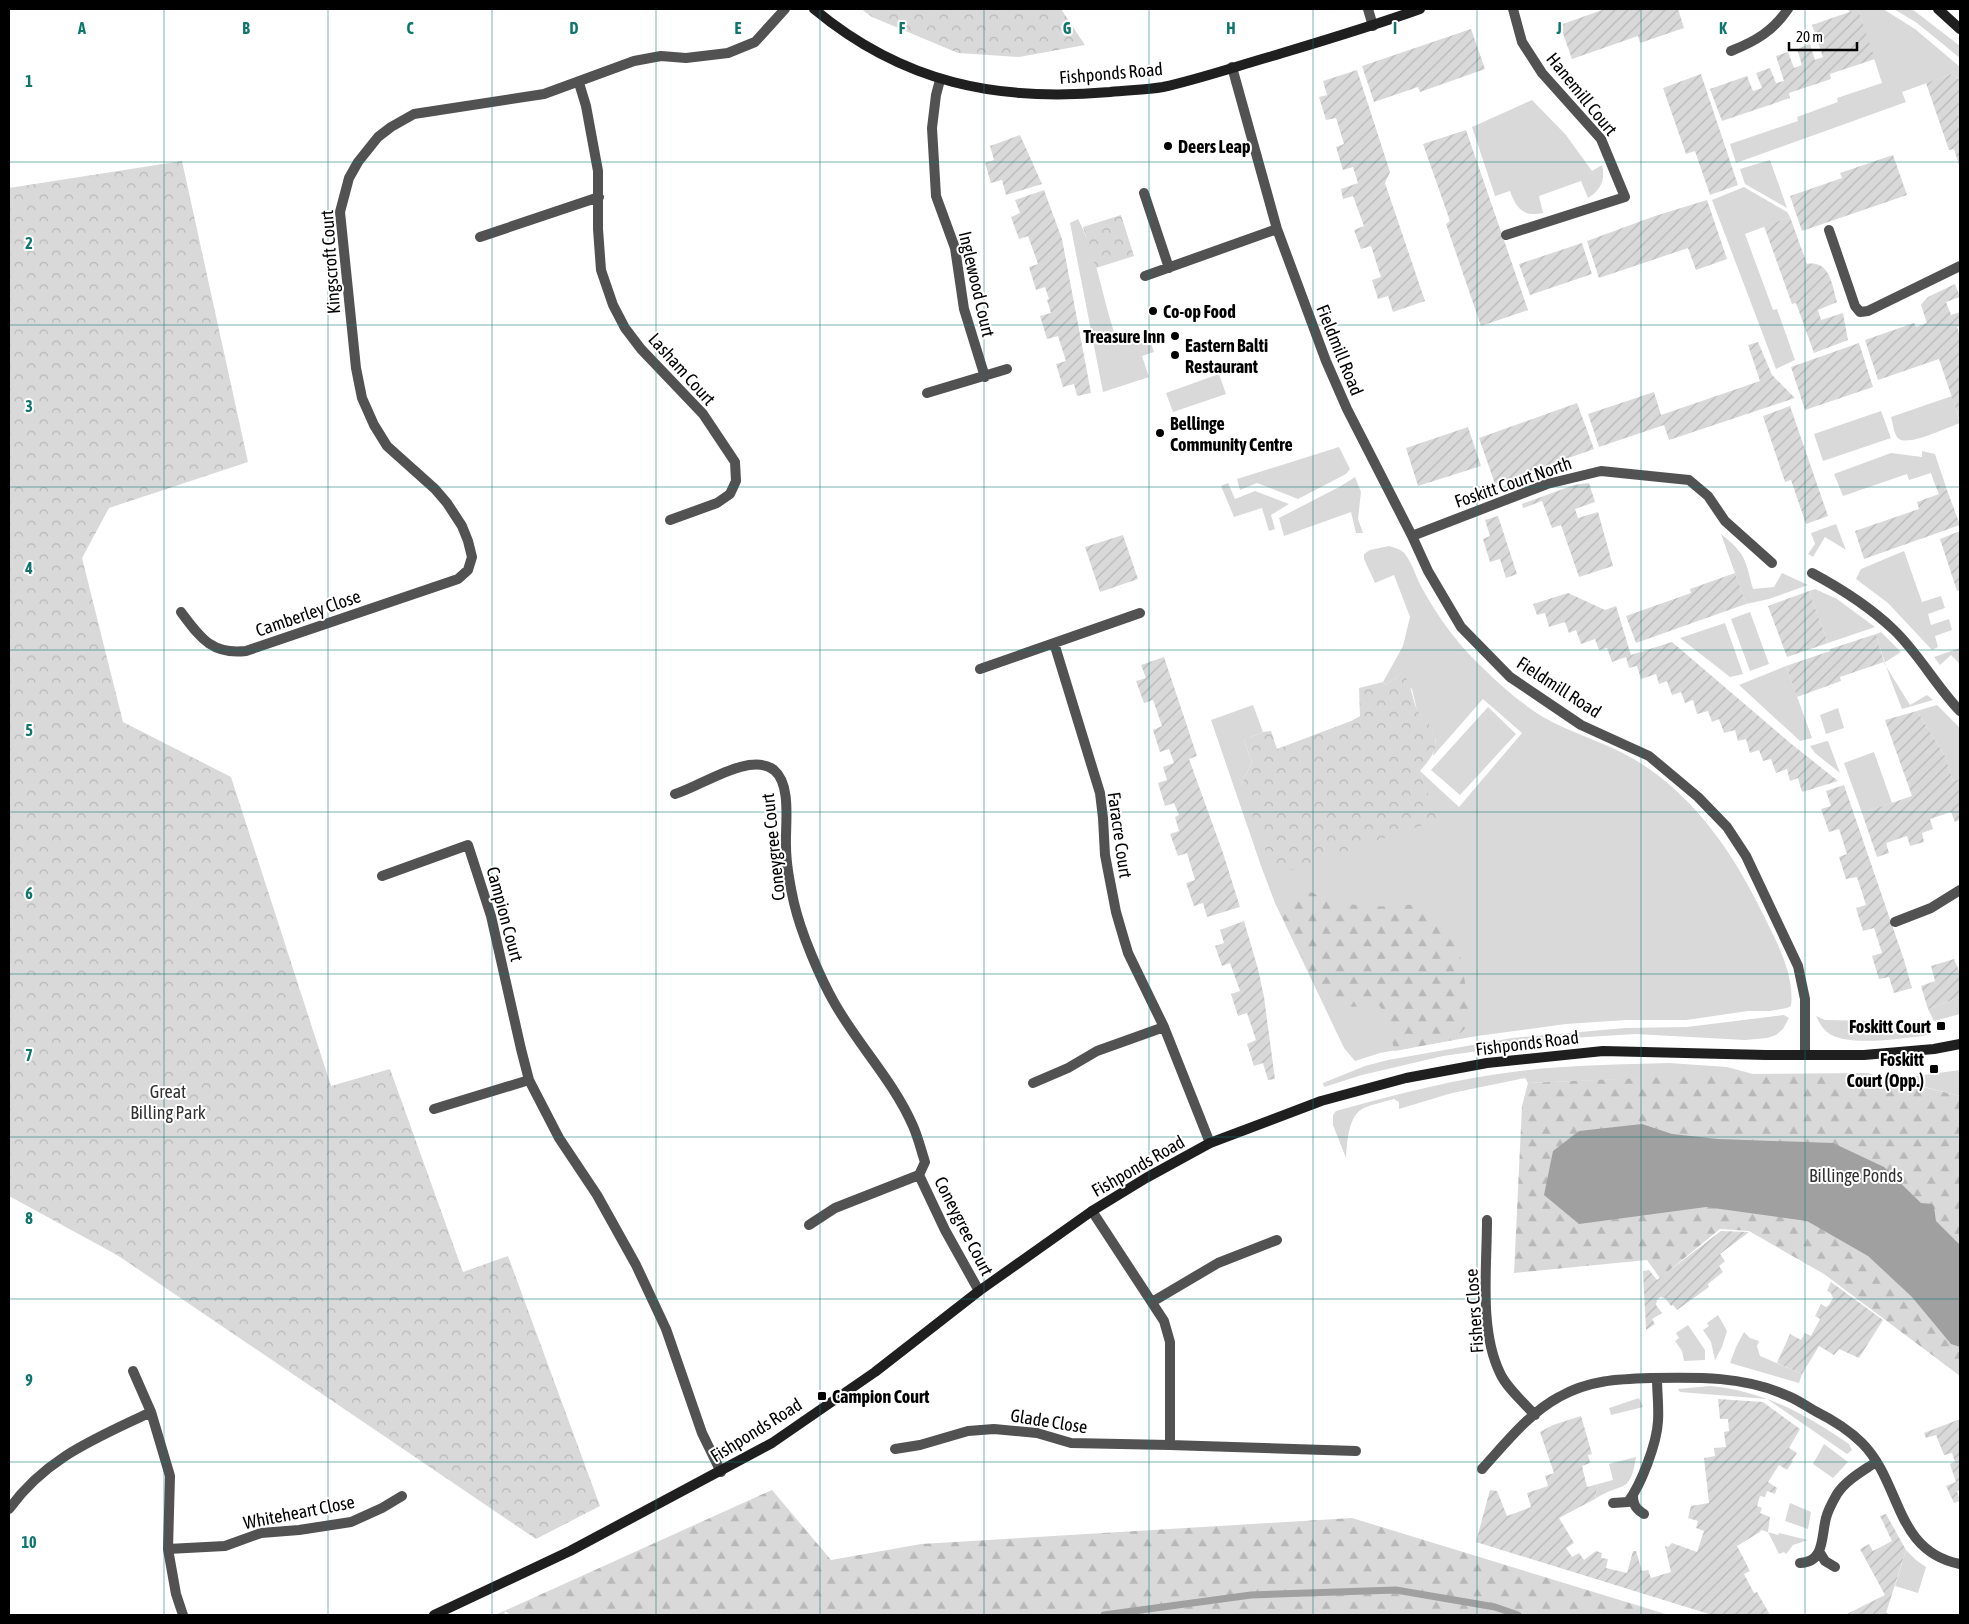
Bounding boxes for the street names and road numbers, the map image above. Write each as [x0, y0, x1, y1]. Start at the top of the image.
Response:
street label: Hanemill Court [1542, 48, 1622, 140]
street label: Fishponds Road [1058, 58, 1164, 88]
street label: Kingscroft Court [316, 209, 344, 315]
street label: Inglewood Court [955, 229, 999, 339]
street label: Fieldmill Road [1312, 301, 1368, 399]
street label: Lasham Court [644, 329, 720, 409]
street label: Foskitt Court North [1452, 452, 1574, 512]
street label: Camberley Close [253, 585, 363, 641]
street label: Fieldmill Road [1513, 652, 1605, 722]
street label: Faracre Court [1104, 791, 1136, 879]
street label: Coneygree Court [757, 792, 789, 902]
street label: Campion Court [482, 864, 528, 964]
street label: Fishponds Road [1474, 1026, 1580, 1060]
street label: Fishponds Road [1088, 1131, 1188, 1201]
street label: Coneygree Court [930, 1173, 998, 1279]
street label: Fishers Close [1461, 1268, 1487, 1354]
street label: Fishponds Road [706, 1394, 806, 1466]
street label: Glade Close [1009, 1405, 1089, 1437]
street label: Whiteheart Close [242, 1491, 356, 1533]

